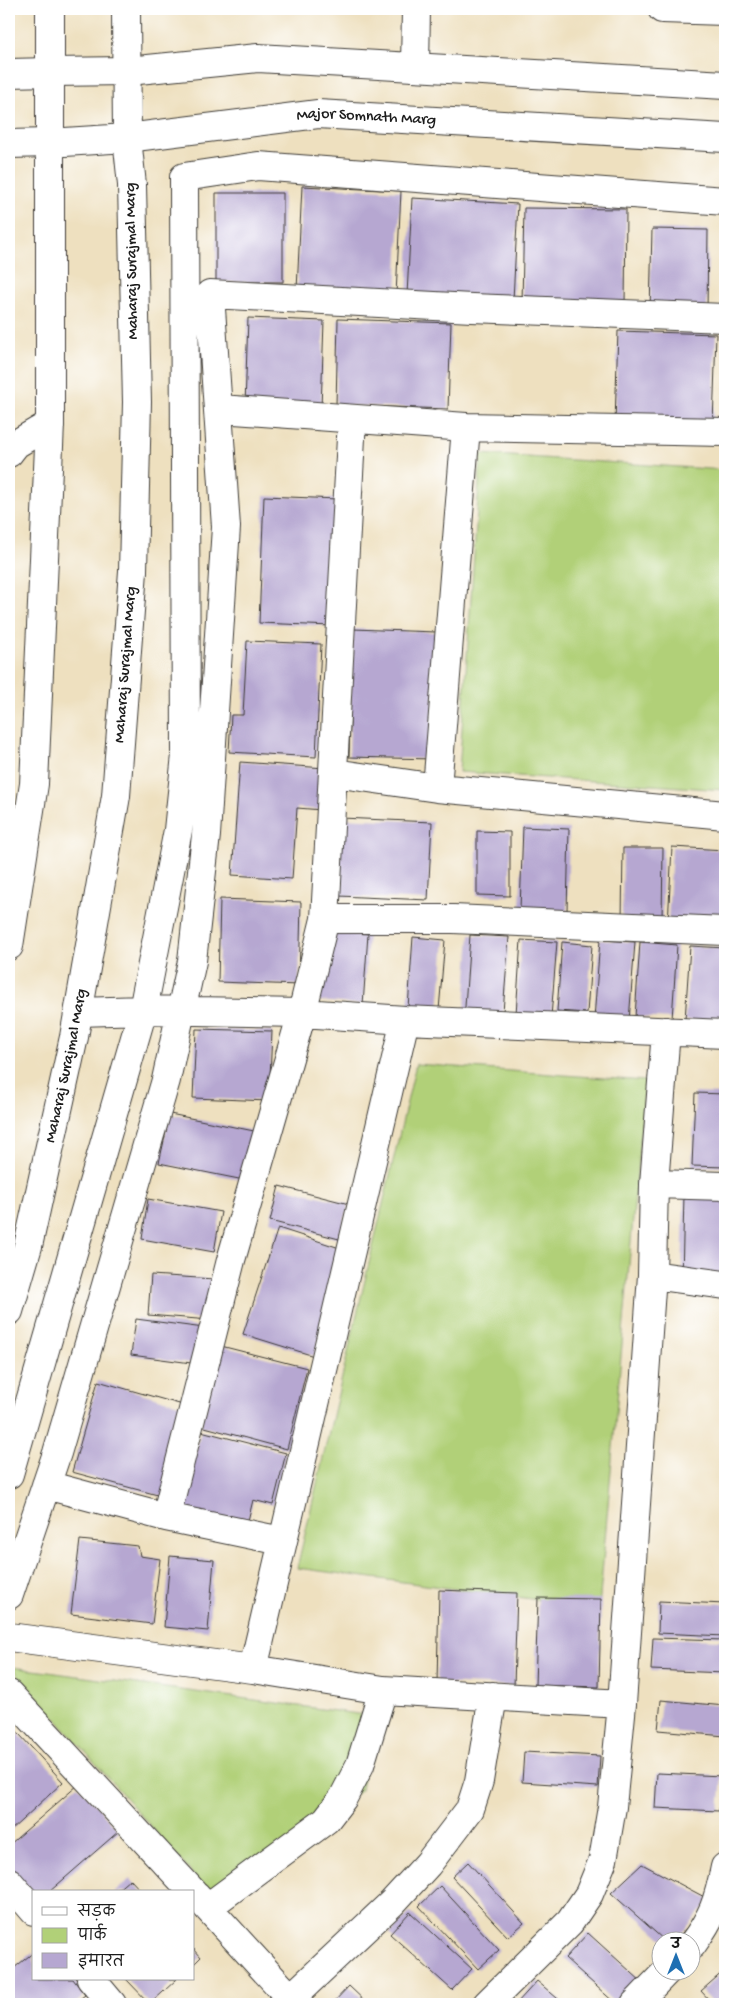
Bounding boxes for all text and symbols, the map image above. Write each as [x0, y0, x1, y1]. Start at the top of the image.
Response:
street label: Major Somnath Marg [295, 104, 437, 130]
street label: Maharaj Surajmal Marg [122, 182, 144, 340]
street label: Maharaj Surajmal Marg [111, 586, 141, 744]
street label: Maharaj Surajmal Marg [41, 987, 92, 1145]
legend [32, 1890, 195, 1980]
text: सड़क [77, 1904, 116, 1922]
text: पार्क [77, 1923, 108, 1946]
north arrow [652, 1930, 702, 1980]
text: उ [669, 1937, 682, 1954]
text: इमारत [78, 1953, 125, 1972]

